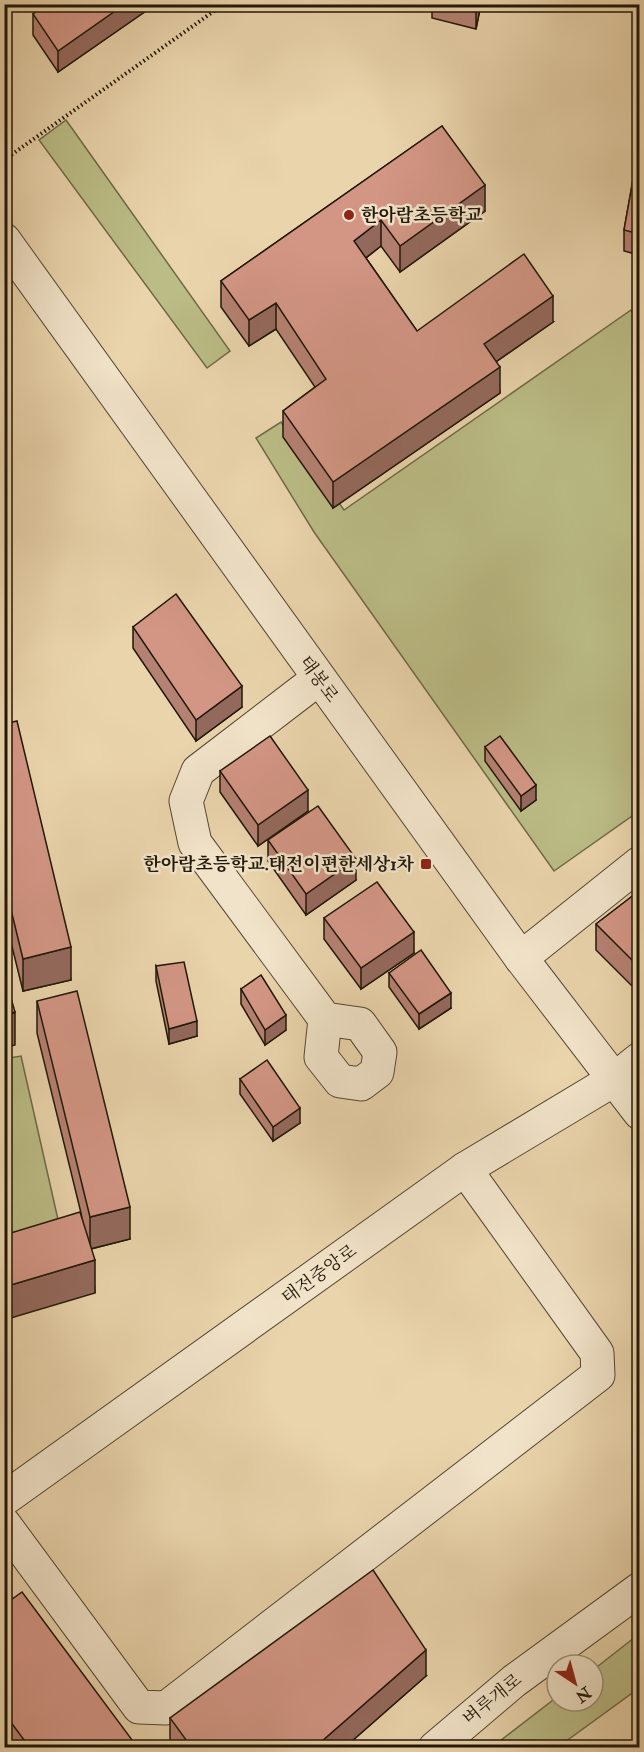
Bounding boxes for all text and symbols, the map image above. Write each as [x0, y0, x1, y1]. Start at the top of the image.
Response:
place label: 한아람초등학교 [361, 204, 483, 227]
marker: 한아람초등학교 [342, 208, 356, 222]
street label: 태봉로 [294, 651, 343, 707]
place label: 한아람초등학교.태전이편한세상1차 [143, 853, 415, 876]
marker: 한아람초등학교.태전이편한세상1차 [419, 857, 433, 871]
street label: 태전중앙로 [277, 1240, 361, 1309]
north arrow [545, 1653, 605, 1713]
street label: 벼루개로 [458, 1669, 527, 1730]
text: N [571, 1681, 596, 1707]

